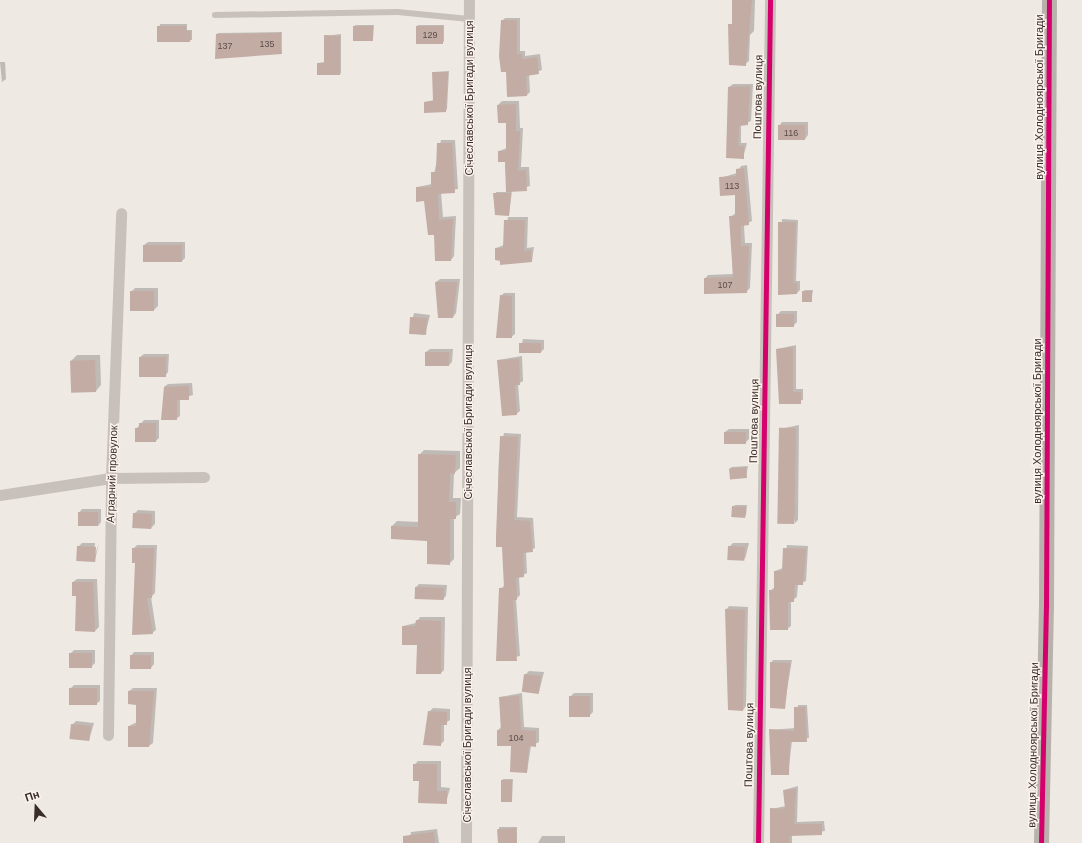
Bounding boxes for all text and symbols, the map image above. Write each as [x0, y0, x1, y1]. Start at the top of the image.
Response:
street label: вулиця Холодноярської Бригади [1032, 14, 1046, 180]
street label: Січеславської Бригади вулиця [462, 20, 476, 176]
house number: 129 [422, 30, 438, 40]
house number: 135 [259, 39, 275, 49]
house number: 137 [217, 41, 233, 51]
street label: Поштова вулиця [751, 55, 765, 139]
house number: 116 [784, 128, 798, 138]
house number: 113 [725, 181, 739, 191]
house number: 107 [717, 280, 733, 290]
street label: вулиця Холодноярської Бригади [1030, 338, 1044, 504]
street label: Січеславської Бригади вулиця [461, 344, 475, 500]
street label: Поштова вулиця [747, 379, 761, 463]
street label: Аграрний провулок [104, 425, 120, 523]
street label: вулиця Холодноярської Бригади [1025, 662, 1041, 828]
street label: Січеславської Бригади вулиця [460, 667, 474, 823]
street label: Поштова вулиця [742, 703, 756, 787]
house number: 104 [508, 733, 524, 743]
north arrow [16, 787, 56, 827]
text: Пн [23, 788, 41, 804]

